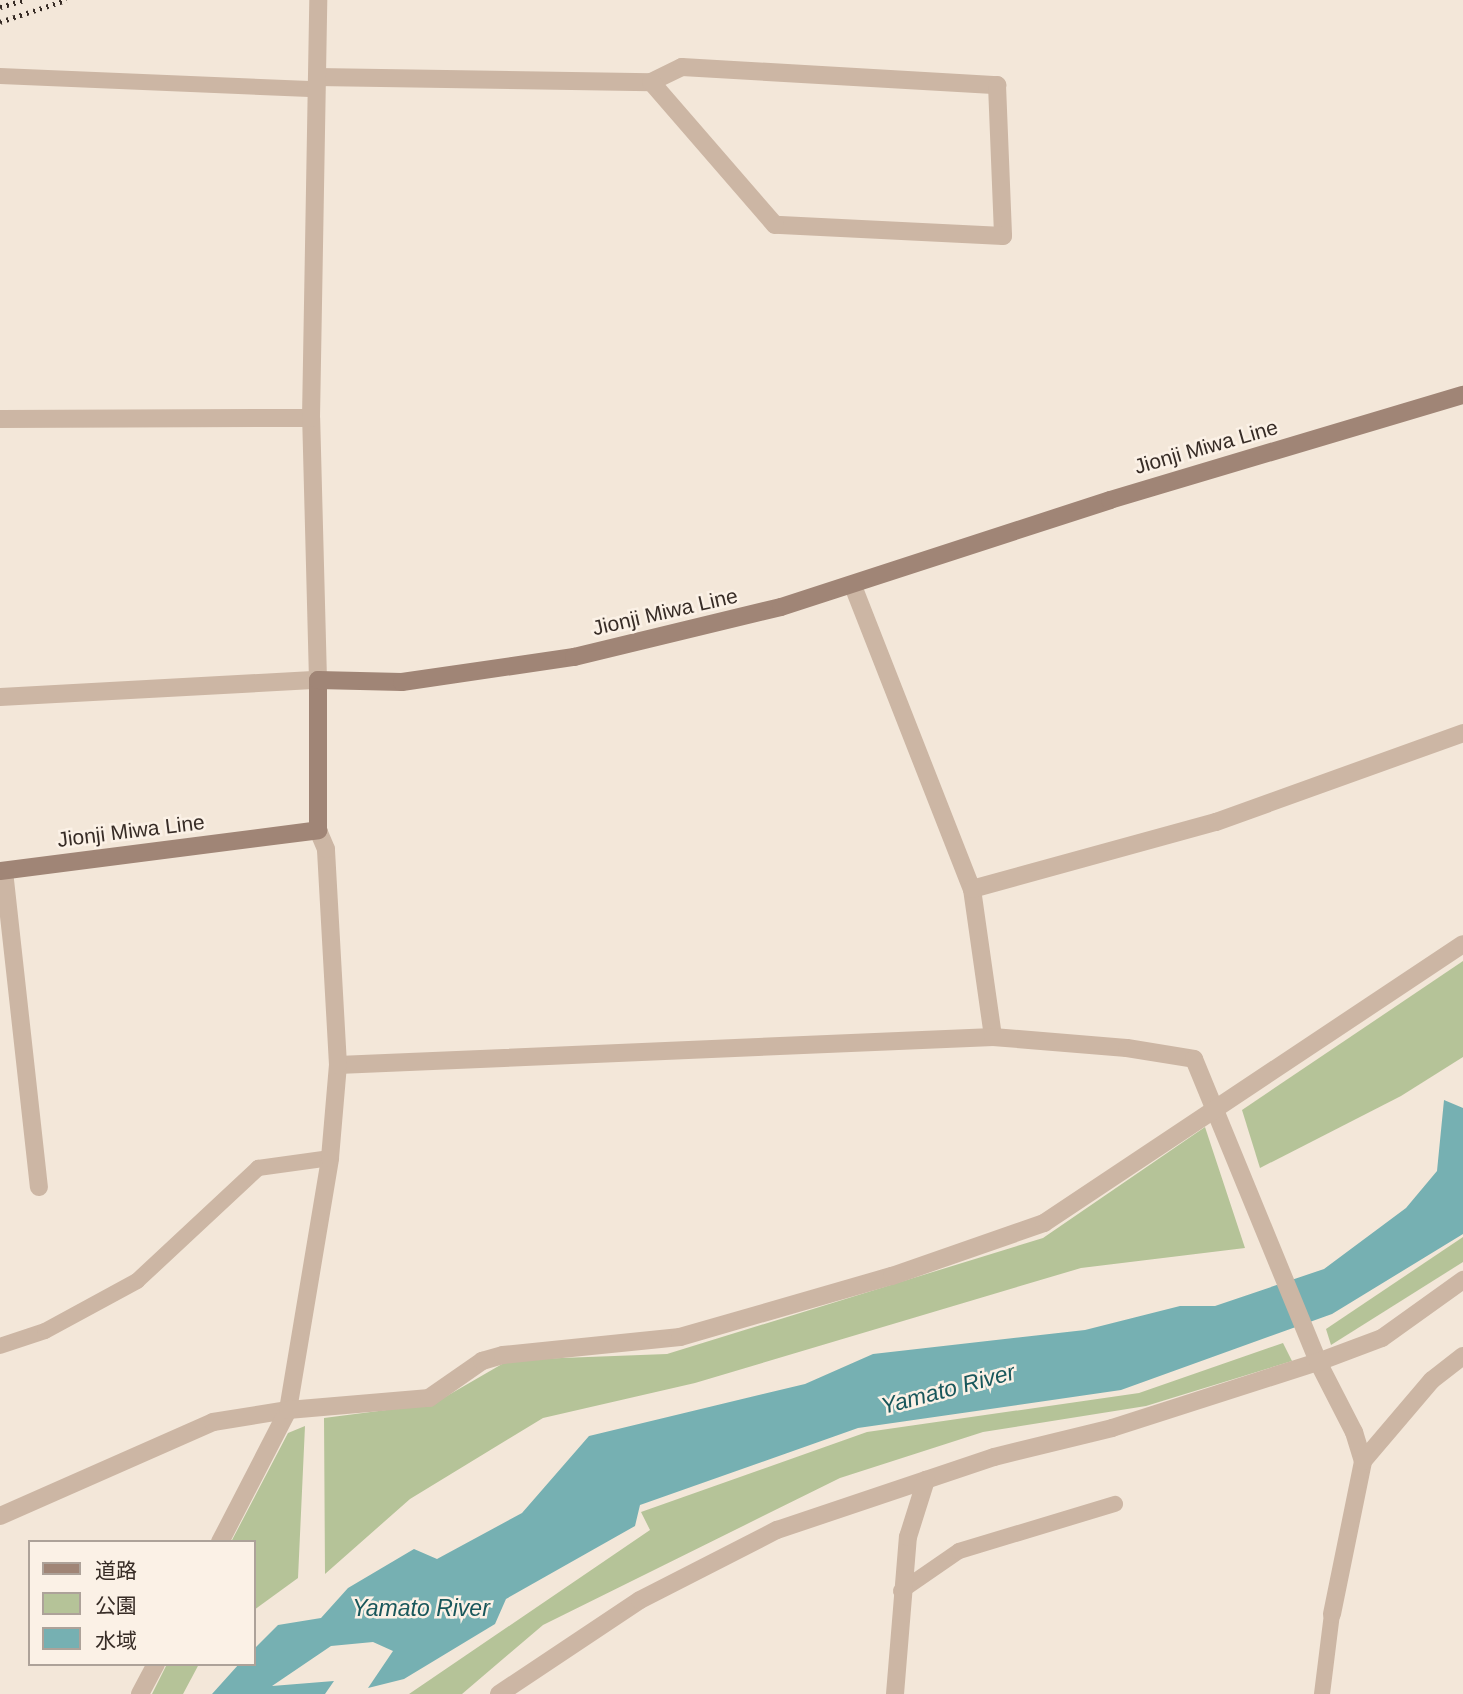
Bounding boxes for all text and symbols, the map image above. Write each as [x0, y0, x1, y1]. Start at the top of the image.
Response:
street label: Jionji Miwa Line [1131, 414, 1281, 480]
street label: Jionji Miwa Line [590, 583, 740, 641]
street label: Jionji Miwa Line [56, 809, 206, 853]
water label: Yamato River [878, 1358, 1018, 1420]
legend [28, 1540, 256, 1666]
text: 道路 [95, 1559, 137, 1582]
text: 公園 [95, 1594, 137, 1617]
water label: Yamato River [352, 1594, 490, 1622]
text: 水域 [95, 1629, 137, 1652]

